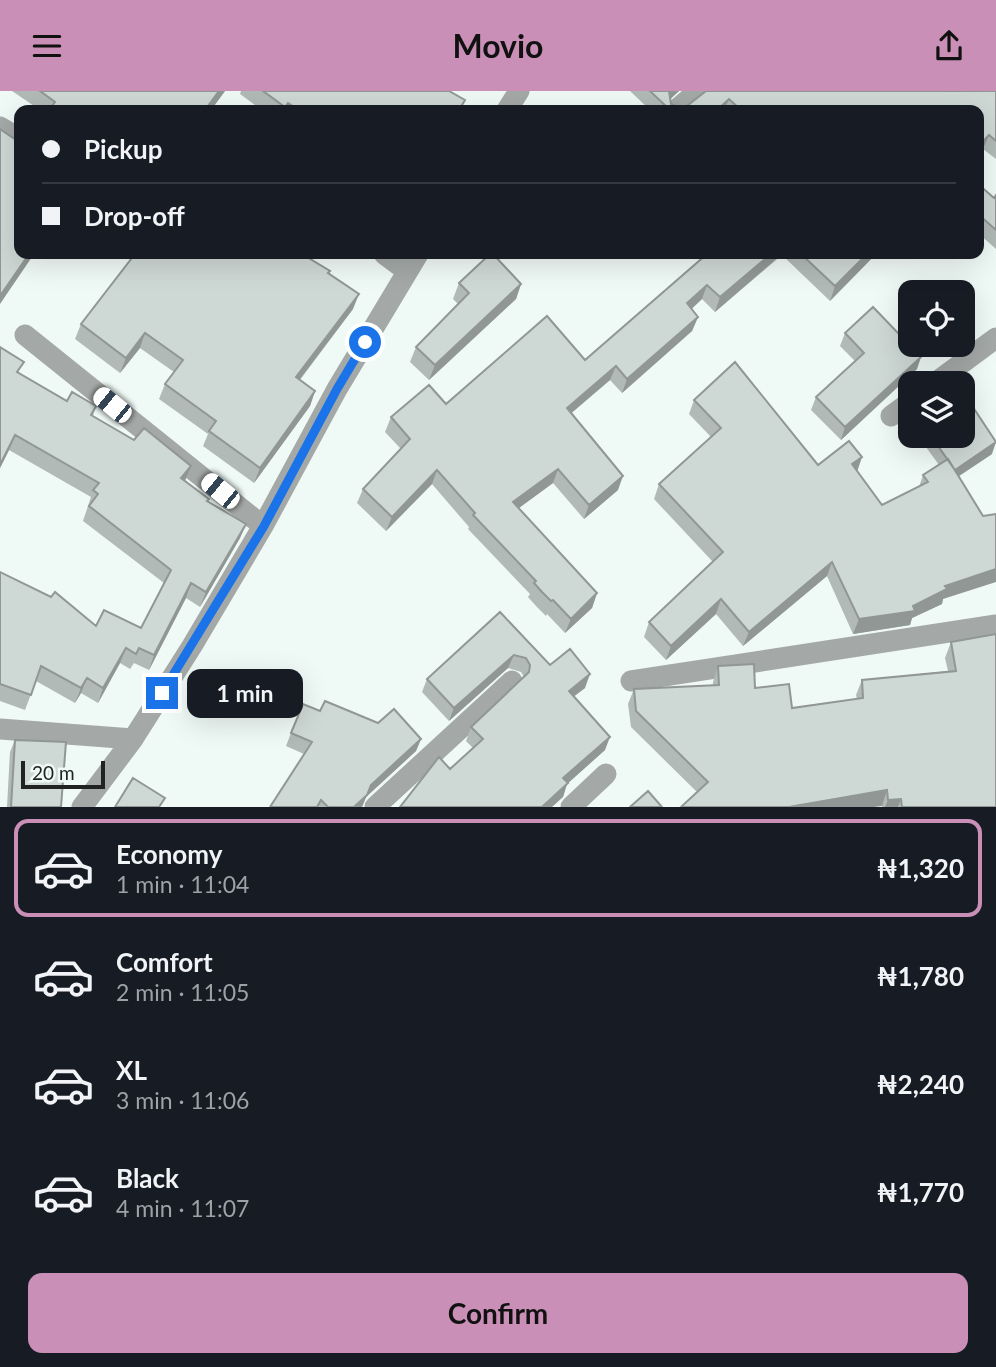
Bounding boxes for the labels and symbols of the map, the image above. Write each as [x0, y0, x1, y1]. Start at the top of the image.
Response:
route start [349, 326, 381, 358]
car [90, 384, 135, 426]
car [198, 470, 243, 512]
callout: 1 min [186, 669, 302, 717]
route end [146, 677, 178, 709]
scale bar [21, 758, 105, 790]

